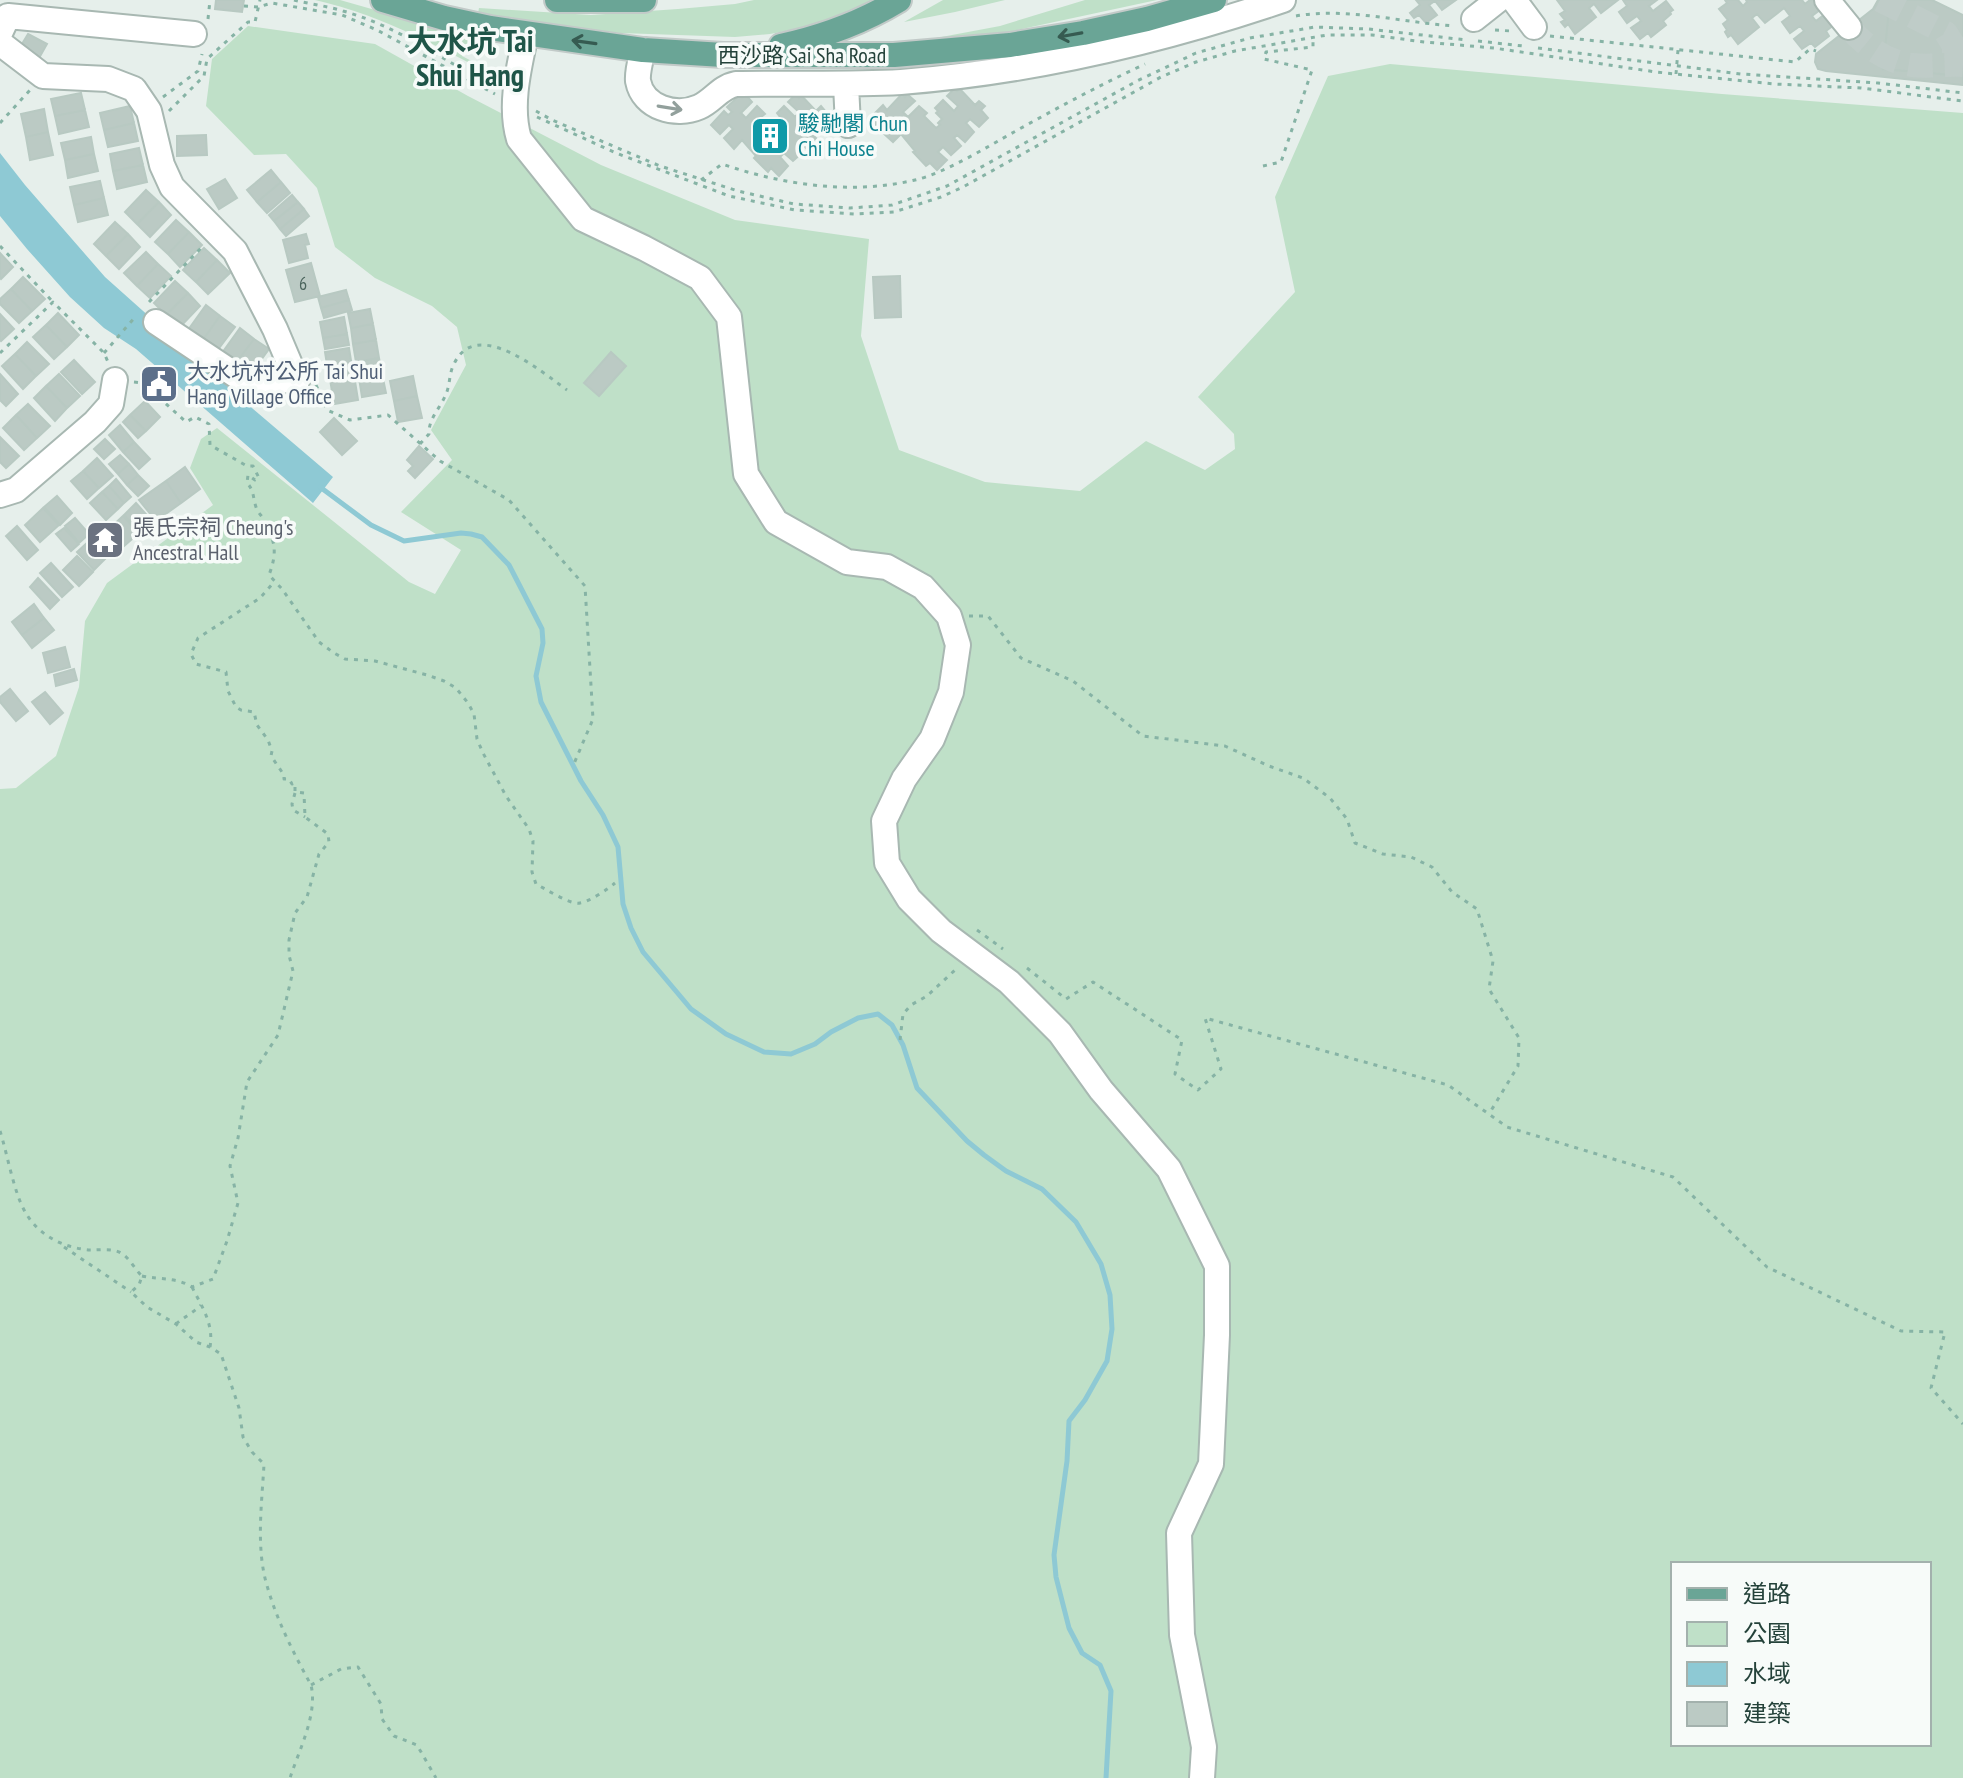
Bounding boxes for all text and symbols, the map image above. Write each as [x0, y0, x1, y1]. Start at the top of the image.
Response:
district label: 大水坑 Tai Shui Hang [407, 21, 533, 94]
one-way arrow [1058, 29, 1084, 44]
one-way arrow [572, 34, 597, 49]
street label: 西沙路 Sai Sha Road [718, 41, 886, 69]
one-way arrow [657, 102, 683, 117]
place label: 駿馳閣 Chun Chi House [798, 109, 908, 162]
building icon: 駿馳閣 Chun Chi House [749, 115, 791, 157]
house number: 6 [299, 272, 307, 295]
place label: 大水坑村公所 Tai Shui Hang Village Office [187, 357, 383, 410]
public building icon: 大水坑村公所 Tai Shui Hang Village Office [138, 363, 180, 405]
place label: 張氏宗祠 Cheung's Ancestral Hall [133, 513, 294, 566]
temple icon: 張氏宗祠 Cheung's Ancestral Hall [84, 519, 126, 561]
legend [1671, 1562, 1931, 1746]
text: 道路 [1743, 1578, 1791, 1609]
text: 公園 [1743, 1618, 1791, 1649]
text: 水域 [1743, 1658, 1791, 1689]
text: 建築 [1743, 1698, 1791, 1729]

